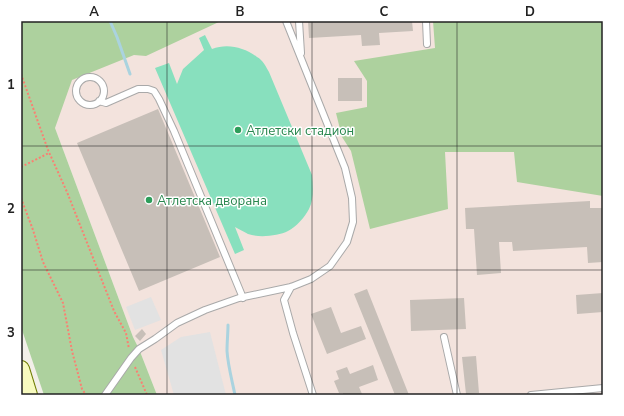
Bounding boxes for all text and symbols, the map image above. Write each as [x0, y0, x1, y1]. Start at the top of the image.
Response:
text: A [89, 3, 99, 21]
text: B [236, 3, 245, 21]
text: C [380, 3, 389, 21]
text: D [525, 3, 535, 21]
text: 1 [7, 76, 15, 94]
place label: Атлетски стадион [246, 122, 354, 140]
marker: Атлетски стадион [233, 125, 243, 135]
place label: Атлетска дворана [157, 192, 267, 210]
marker: Атлетска дворана [144, 195, 154, 205]
text: 2 [7, 200, 15, 218]
text: 3 [7, 324, 15, 342]

